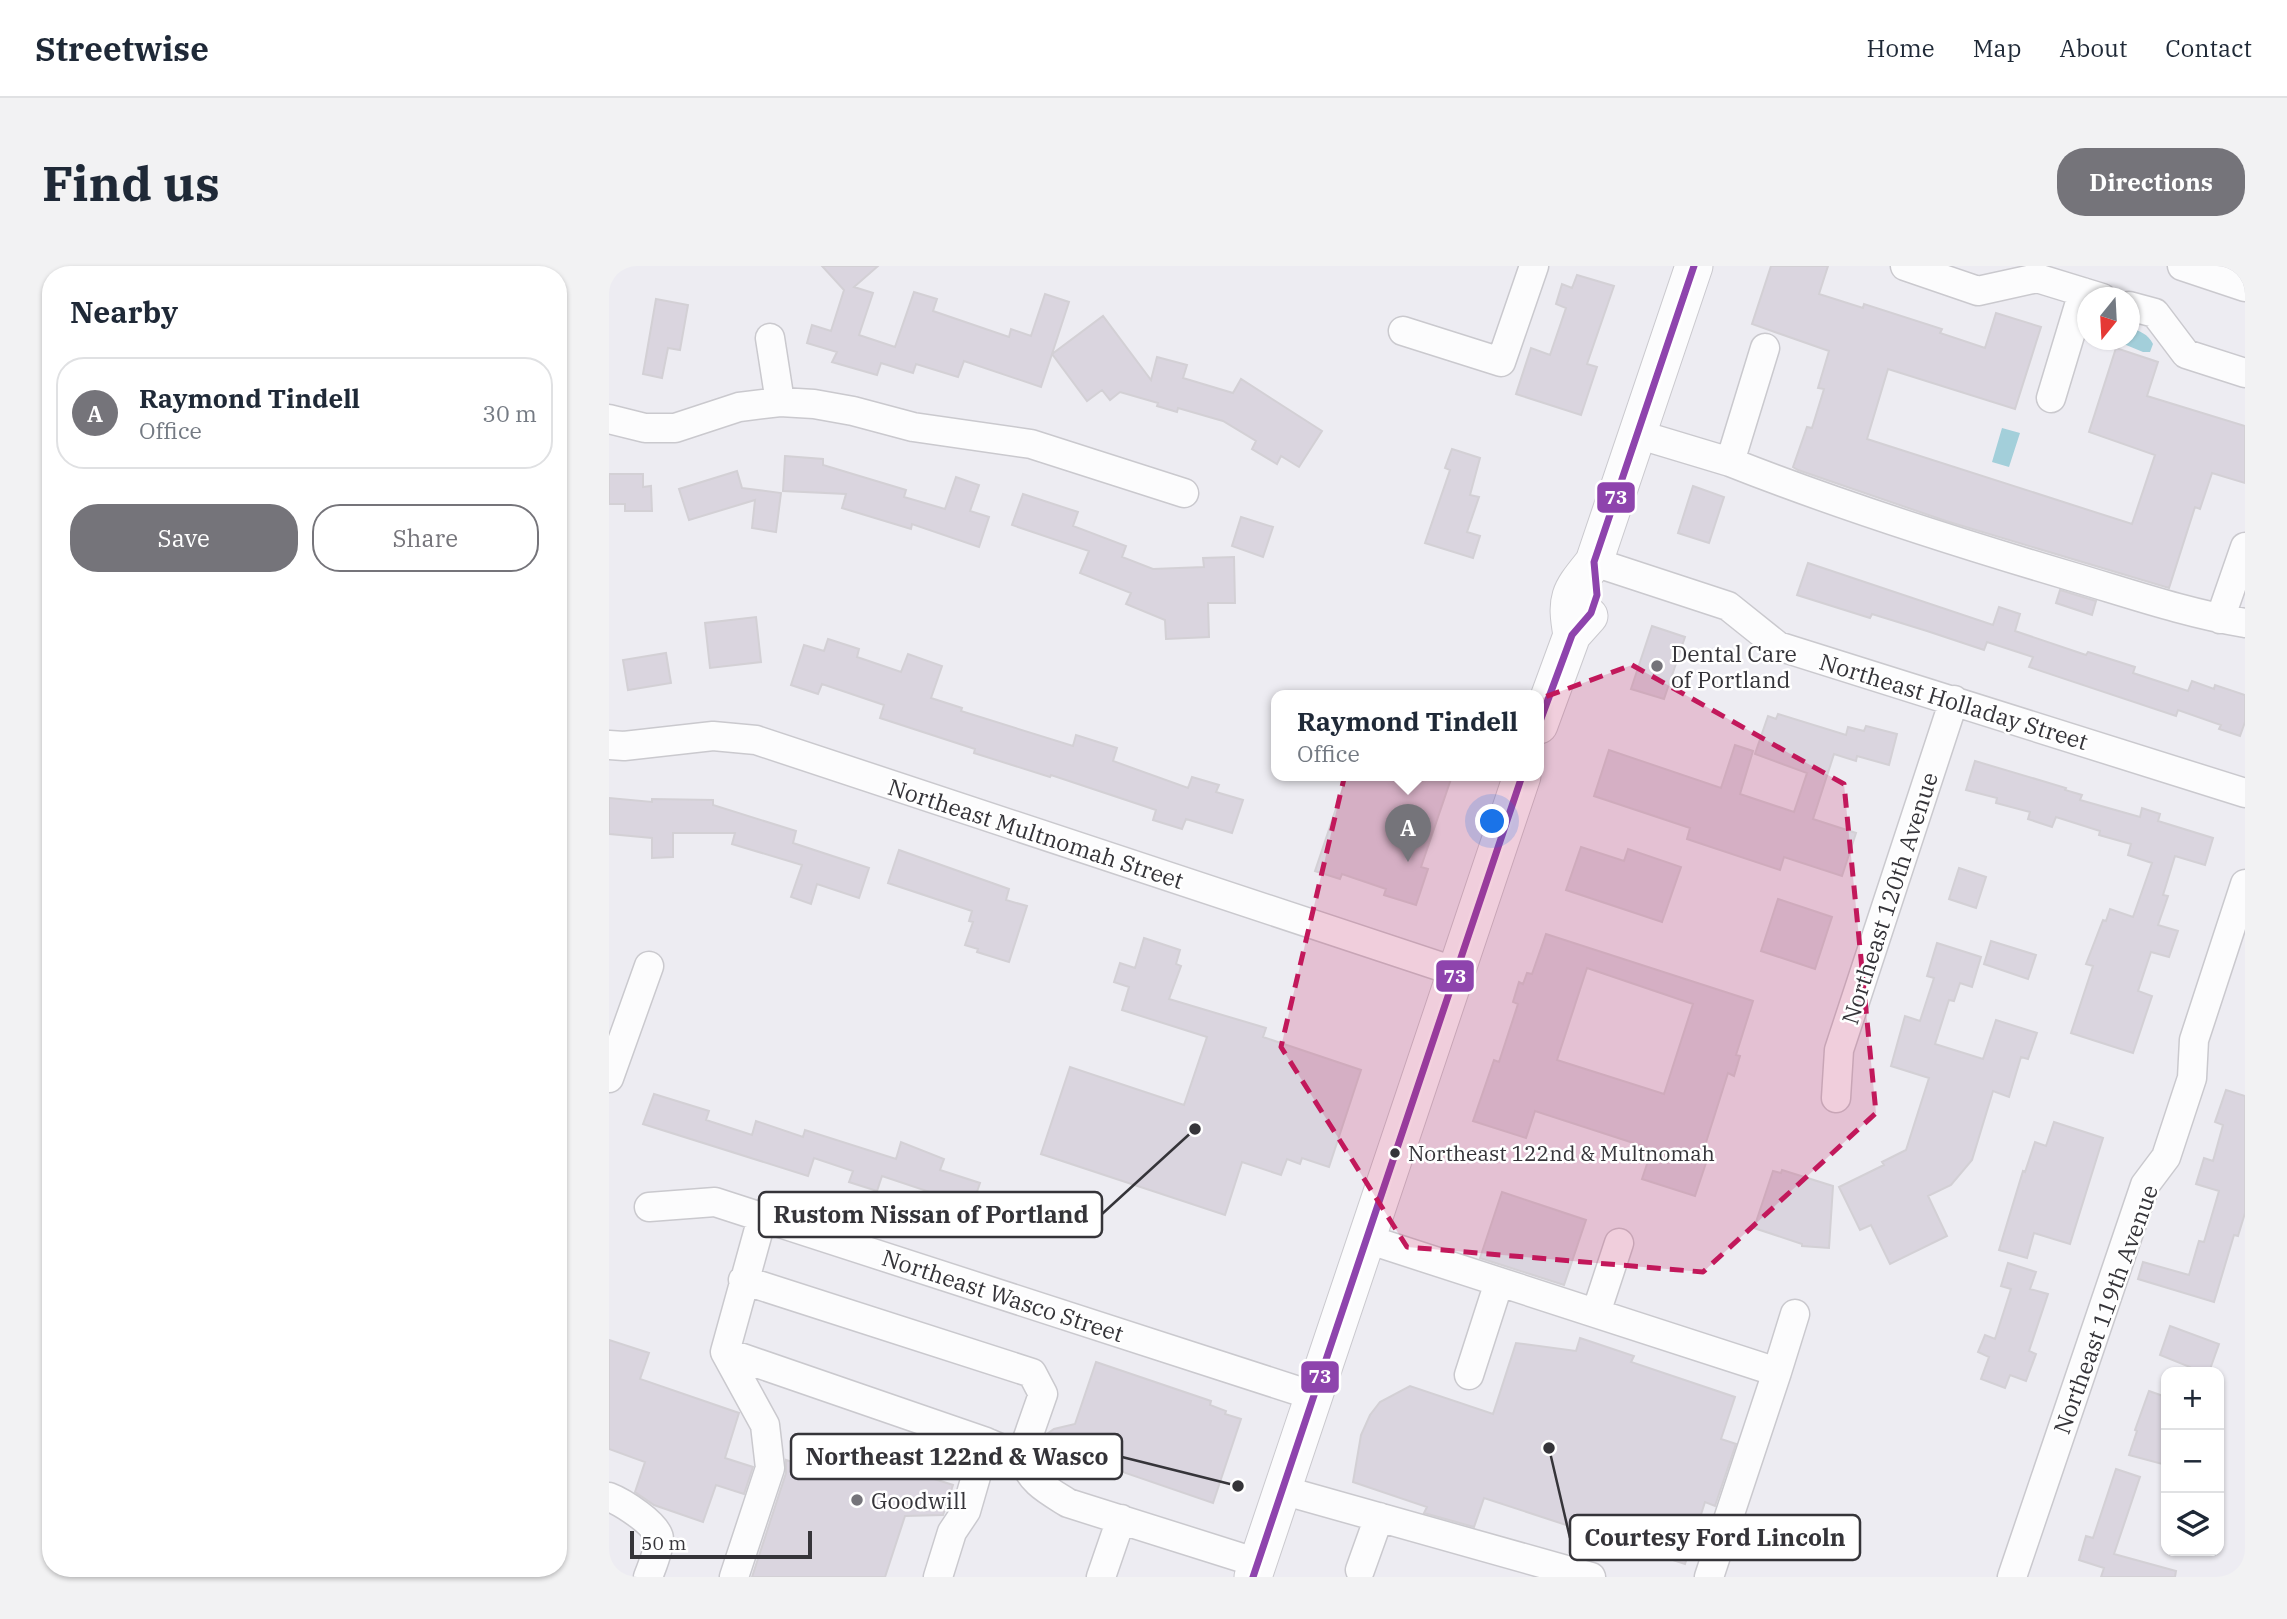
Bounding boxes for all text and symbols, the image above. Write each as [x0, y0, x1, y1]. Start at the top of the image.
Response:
text: Streetwise [35, 27, 209, 70]
text: Home [1867, 32, 1935, 64]
text: Map [1973, 32, 2021, 64]
text: About [2059, 32, 2127, 64]
text: Contact [2165, 32, 2252, 64]
button: Directions [2057, 148, 2245, 216]
text: Find us [42, 151, 220, 214]
north arrow [2077, 287, 2140, 350]
text: Nearby [70, 292, 178, 331]
text: Raymond Tindell [139, 381, 360, 415]
text: A [87, 398, 103, 428]
text: 30 m [482, 398, 537, 428]
text: Office [139, 415, 202, 445]
line badge: 73 [1596, 481, 1636, 514]
text: 73 [1605, 485, 1627, 509]
button: Save [70, 504, 298, 572]
button: Share [312, 504, 539, 572]
place label: Dental Care of Portland [1671, 638, 1797, 694]
street label: Northeast Holladay Street [1816, 646, 2092, 756]
marker: Dental Care of Portland [1649, 658, 1665, 674]
popup [1271, 690, 1544, 781]
text: Raymond Tindell [1297, 704, 1518, 738]
text: Office [1297, 738, 1360, 768]
street label: Northeast 120th Avenue [1834, 768, 1944, 1028]
street label: Northeast Multnomah Street [884, 771, 1188, 895]
pin: A [1385, 804, 1431, 862]
your location [1475, 804, 1509, 838]
line badge: 73 [1435, 959, 1475, 993]
text: 73 [1444, 964, 1466, 988]
place label: Northeast 122nd & Multnomah [1408, 1139, 1715, 1167]
marker: Northeast 122nd & Multnomah [1388, 1146, 1402, 1160]
street label: Northeast 119th Avenue [2046, 1180, 2164, 1438]
callout: Rustom Nissan of Portland [759, 1192, 1102, 1237]
text: Rustom Nissan of Portland [773, 1198, 1089, 1230]
street label: Northeast Wasco Street [878, 1242, 1128, 1348]
line badge: 73 [1300, 1360, 1340, 1394]
text: 73 [1309, 1364, 1331, 1388]
map controls [2161, 1367, 2224, 1556]
button: + [2161, 1367, 2224, 1430]
button: − [2161, 1430, 2224, 1493]
callout: Northeast 122nd & Wasco [791, 1434, 1122, 1479]
text: Northeast 122nd & Wasco [806, 1440, 1108, 1472]
place label: Goodwill [871, 1485, 967, 1515]
marker: Goodwill [849, 1492, 865, 1508]
button: layers [2161, 1493, 2224, 1556]
callout: Courtesy Ford Lincoln [1570, 1515, 1860, 1560]
text: Courtesy Ford Lincoln [1584, 1521, 1846, 1553]
scale bar [630, 1528, 812, 1560]
text: 50 m [641, 1531, 686, 1555]

